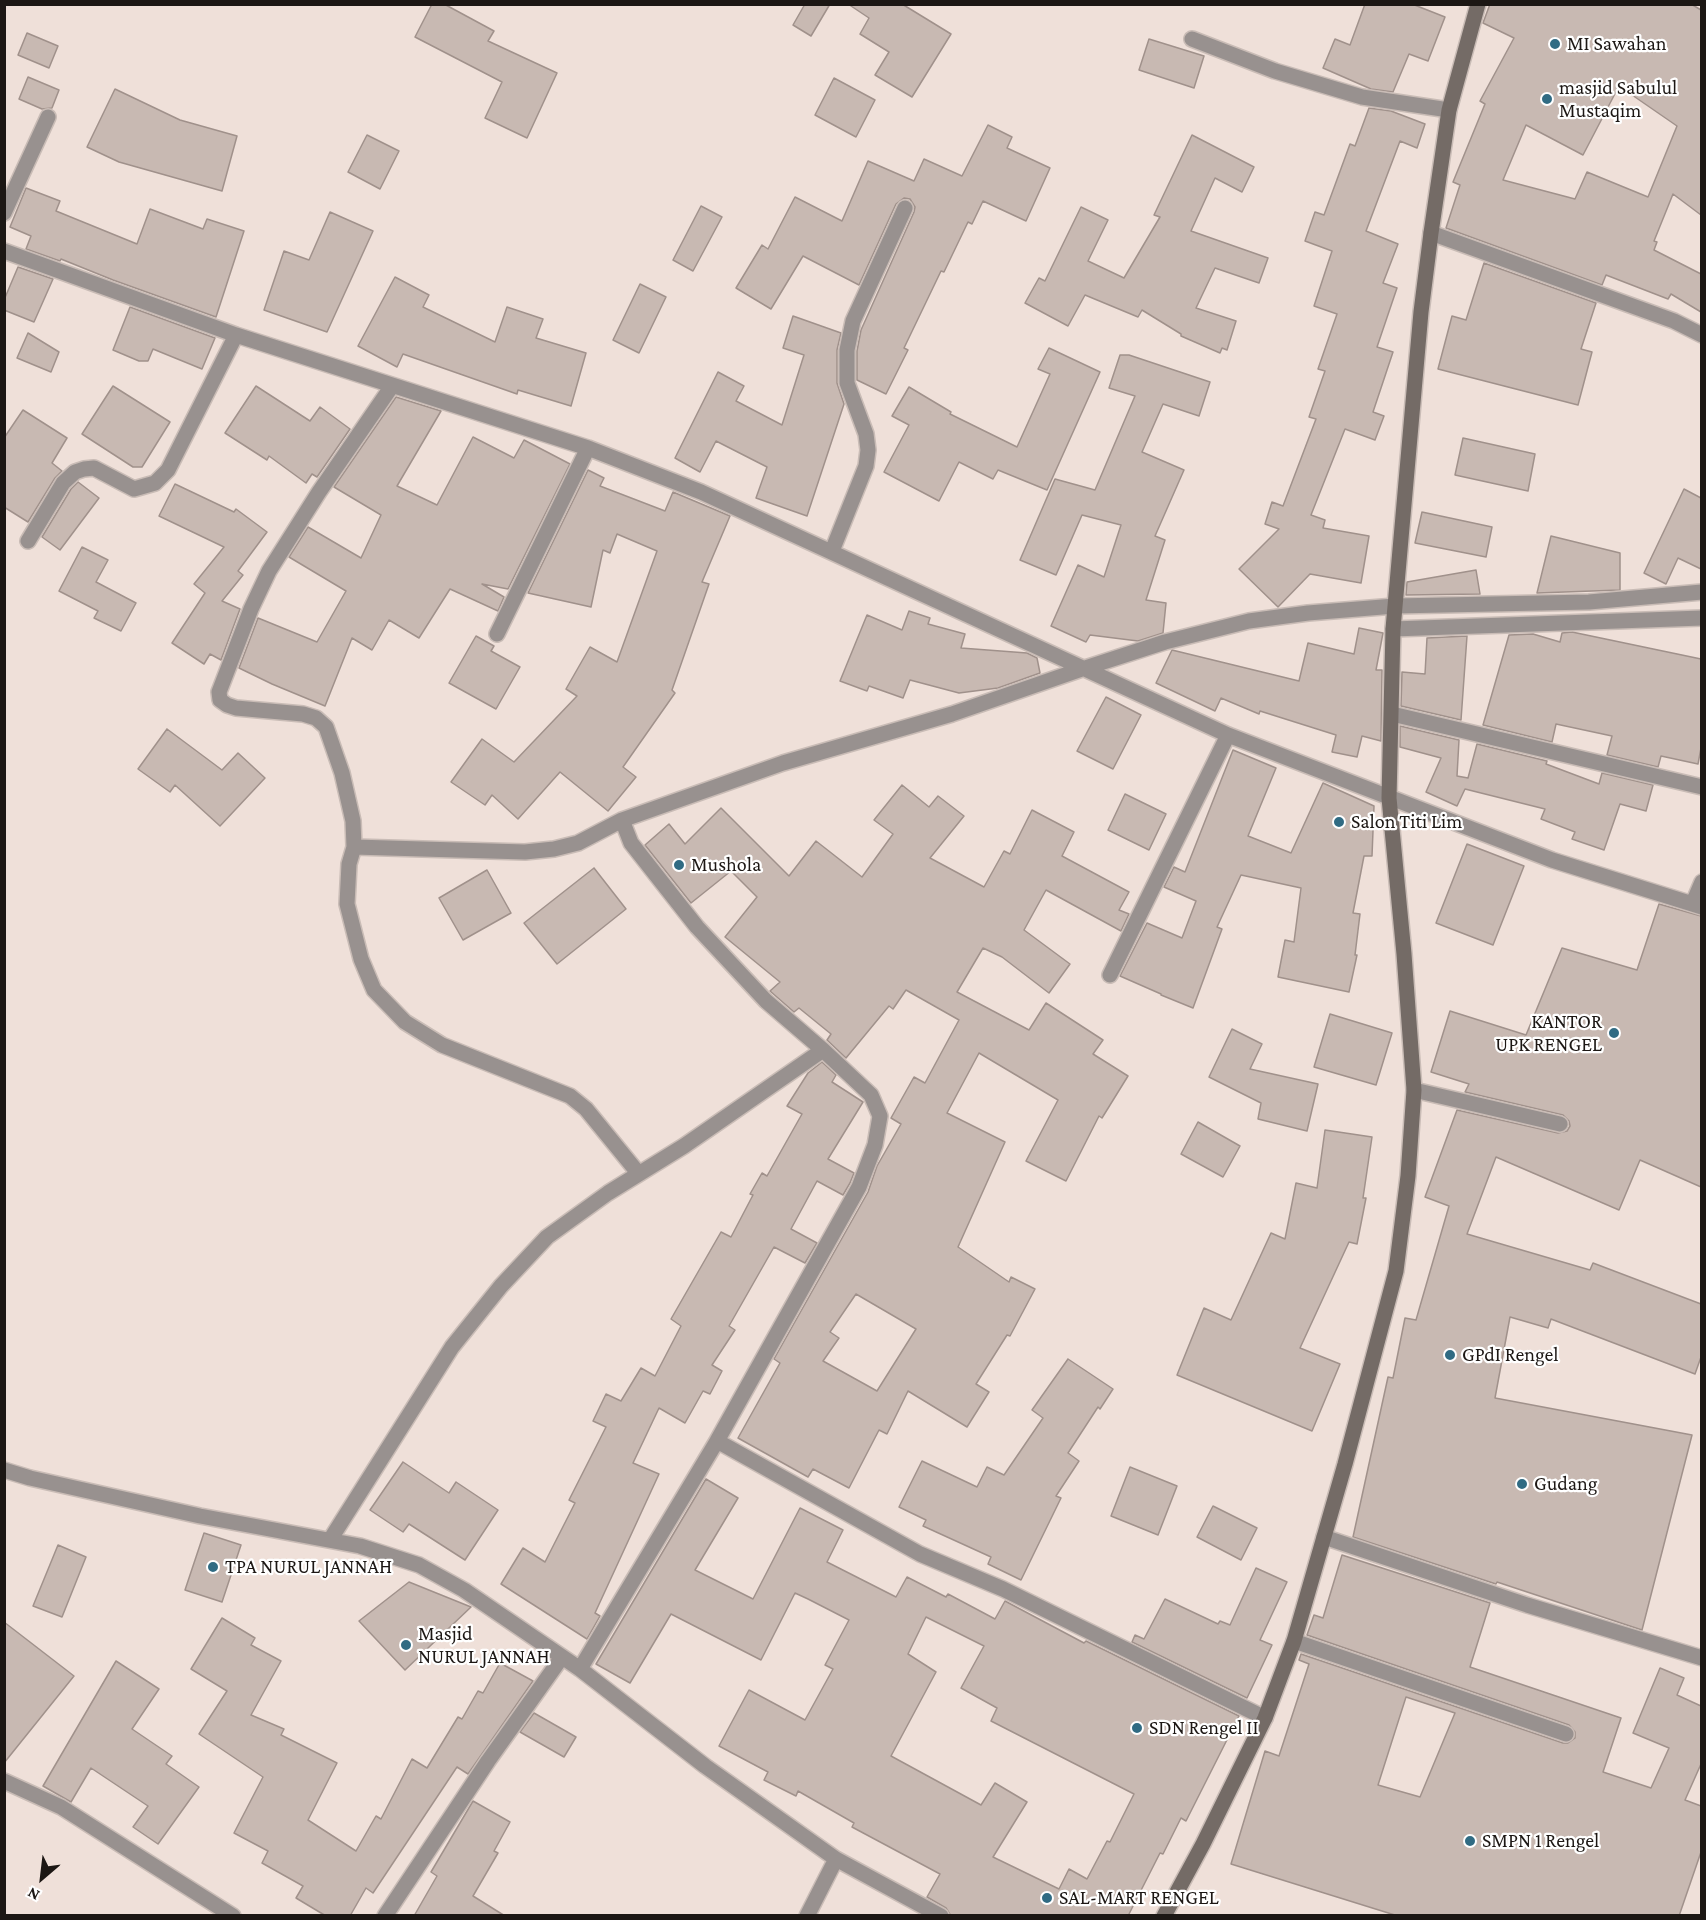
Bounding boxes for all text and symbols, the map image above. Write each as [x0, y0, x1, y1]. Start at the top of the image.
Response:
place label: MI Sawahan [1567, 32, 1666, 56]
marker: MI Sawahan [1548, 37, 1562, 51]
place label: masjid Sabulul Mustaqim [1559, 76, 1677, 123]
marker: masjid Sabulul Mustaqim [1540, 92, 1554, 106]
place label: Salon Titi Lim [1351, 810, 1462, 834]
marker: Salon Titi Lim [1332, 815, 1346, 829]
place label: Mushola [691, 853, 761, 877]
marker: Mushola [672, 858, 686, 872]
place label: KANTOR UPK RENGEL [1495, 1010, 1602, 1057]
marker: KANTOR UPK RENGEL [1607, 1026, 1621, 1040]
place label: GPdI Rengel [1462, 1343, 1559, 1367]
marker: GPdI Rengel [1443, 1348, 1457, 1362]
place label: Gudang [1534, 1472, 1597, 1496]
marker: Gudang [1515, 1477, 1529, 1491]
place label: TPA NURUL JANNAH [225, 1555, 392, 1579]
marker: TPA NURUL JANNAH [206, 1560, 220, 1574]
place label: Masjid NURUL JANNAH [418, 1622, 550, 1669]
marker: Masjid NURUL JANNAH [399, 1638, 413, 1652]
place label: SDN Rengel II [1149, 1716, 1258, 1740]
marker: SDN Rengel II [1130, 1721, 1144, 1735]
place label: SMPN 1 Rengel [1482, 1829, 1599, 1853]
marker: SMPN 1 Rengel [1463, 1834, 1477, 1848]
north arrow [12, 1848, 72, 1908]
text: N [25, 1884, 42, 1904]
place label: SAL-MART RENGEL [1059, 1886, 1219, 1910]
marker: SAL-MART RENGEL [1040, 1891, 1054, 1905]

